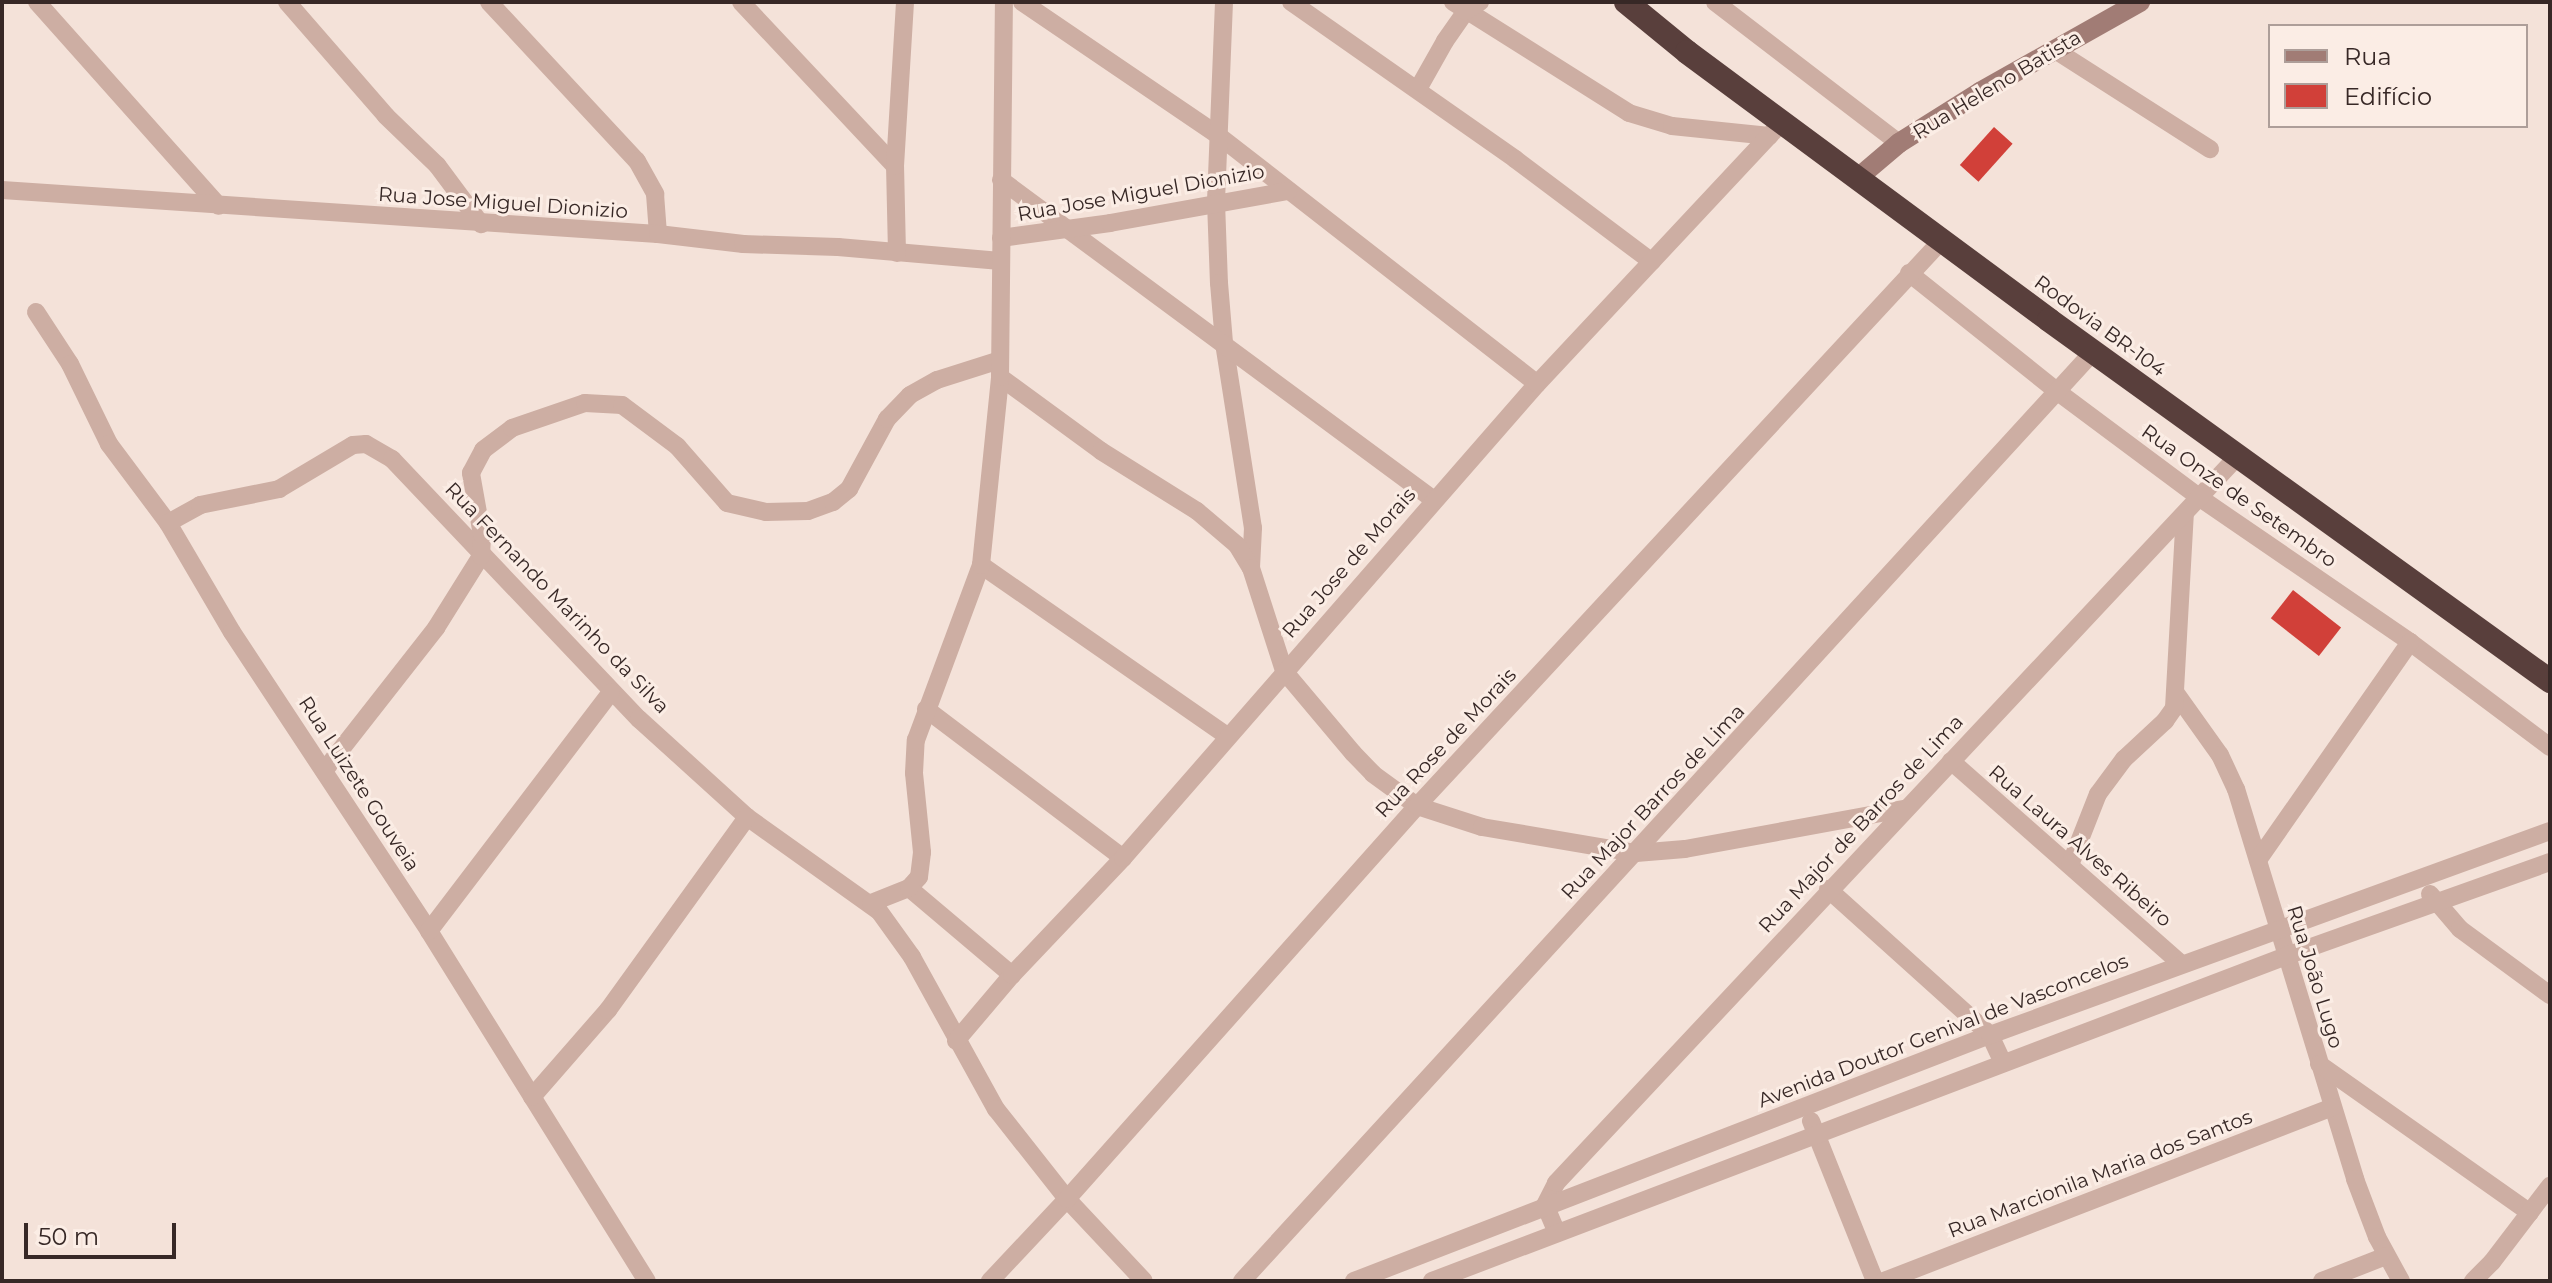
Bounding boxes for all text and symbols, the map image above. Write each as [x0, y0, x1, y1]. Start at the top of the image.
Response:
legend [2268, 24, 2528, 128]
street label: Rua Heleno Batista [1909, 25, 2085, 145]
text: Rua [2344, 42, 2392, 71]
text: Edifício [2344, 82, 2432, 111]
street label: Rua Jose Miguel Dionizio [1016, 159, 1266, 227]
street label: Rua Jose Miguel Dionizio [377, 182, 629, 224]
street label: Rodovia BR-104 [2030, 270, 2170, 382]
street label: Rua Onze de Setembro [2137, 419, 2341, 573]
street label: Rua Fernando Marinho da Silva [440, 477, 674, 719]
street label: Rua Jose de Morais [1277, 483, 1421, 643]
street label: Rua Rose de Morais [1370, 663, 1522, 823]
street label: Rua Luizete Gouveia [293, 692, 425, 876]
street label: Rua Major Barros de Lima [1556, 699, 1750, 905]
street label: Rua Major de Barros de Lima [1754, 710, 1968, 938]
street label: Rua Laura Alves Ribeiro [1984, 760, 2176, 932]
street label: Rua João Lugo [2282, 903, 2348, 1051]
street label: Avenida Doutor Genival de Vasconcelos [1755, 949, 2131, 1113]
street label: Rua Marcionila Maria dos Santos [1945, 1105, 2255, 1243]
scale bar [28, 1207, 180, 1257]
text: 50 m [38, 1222, 99, 1251]

